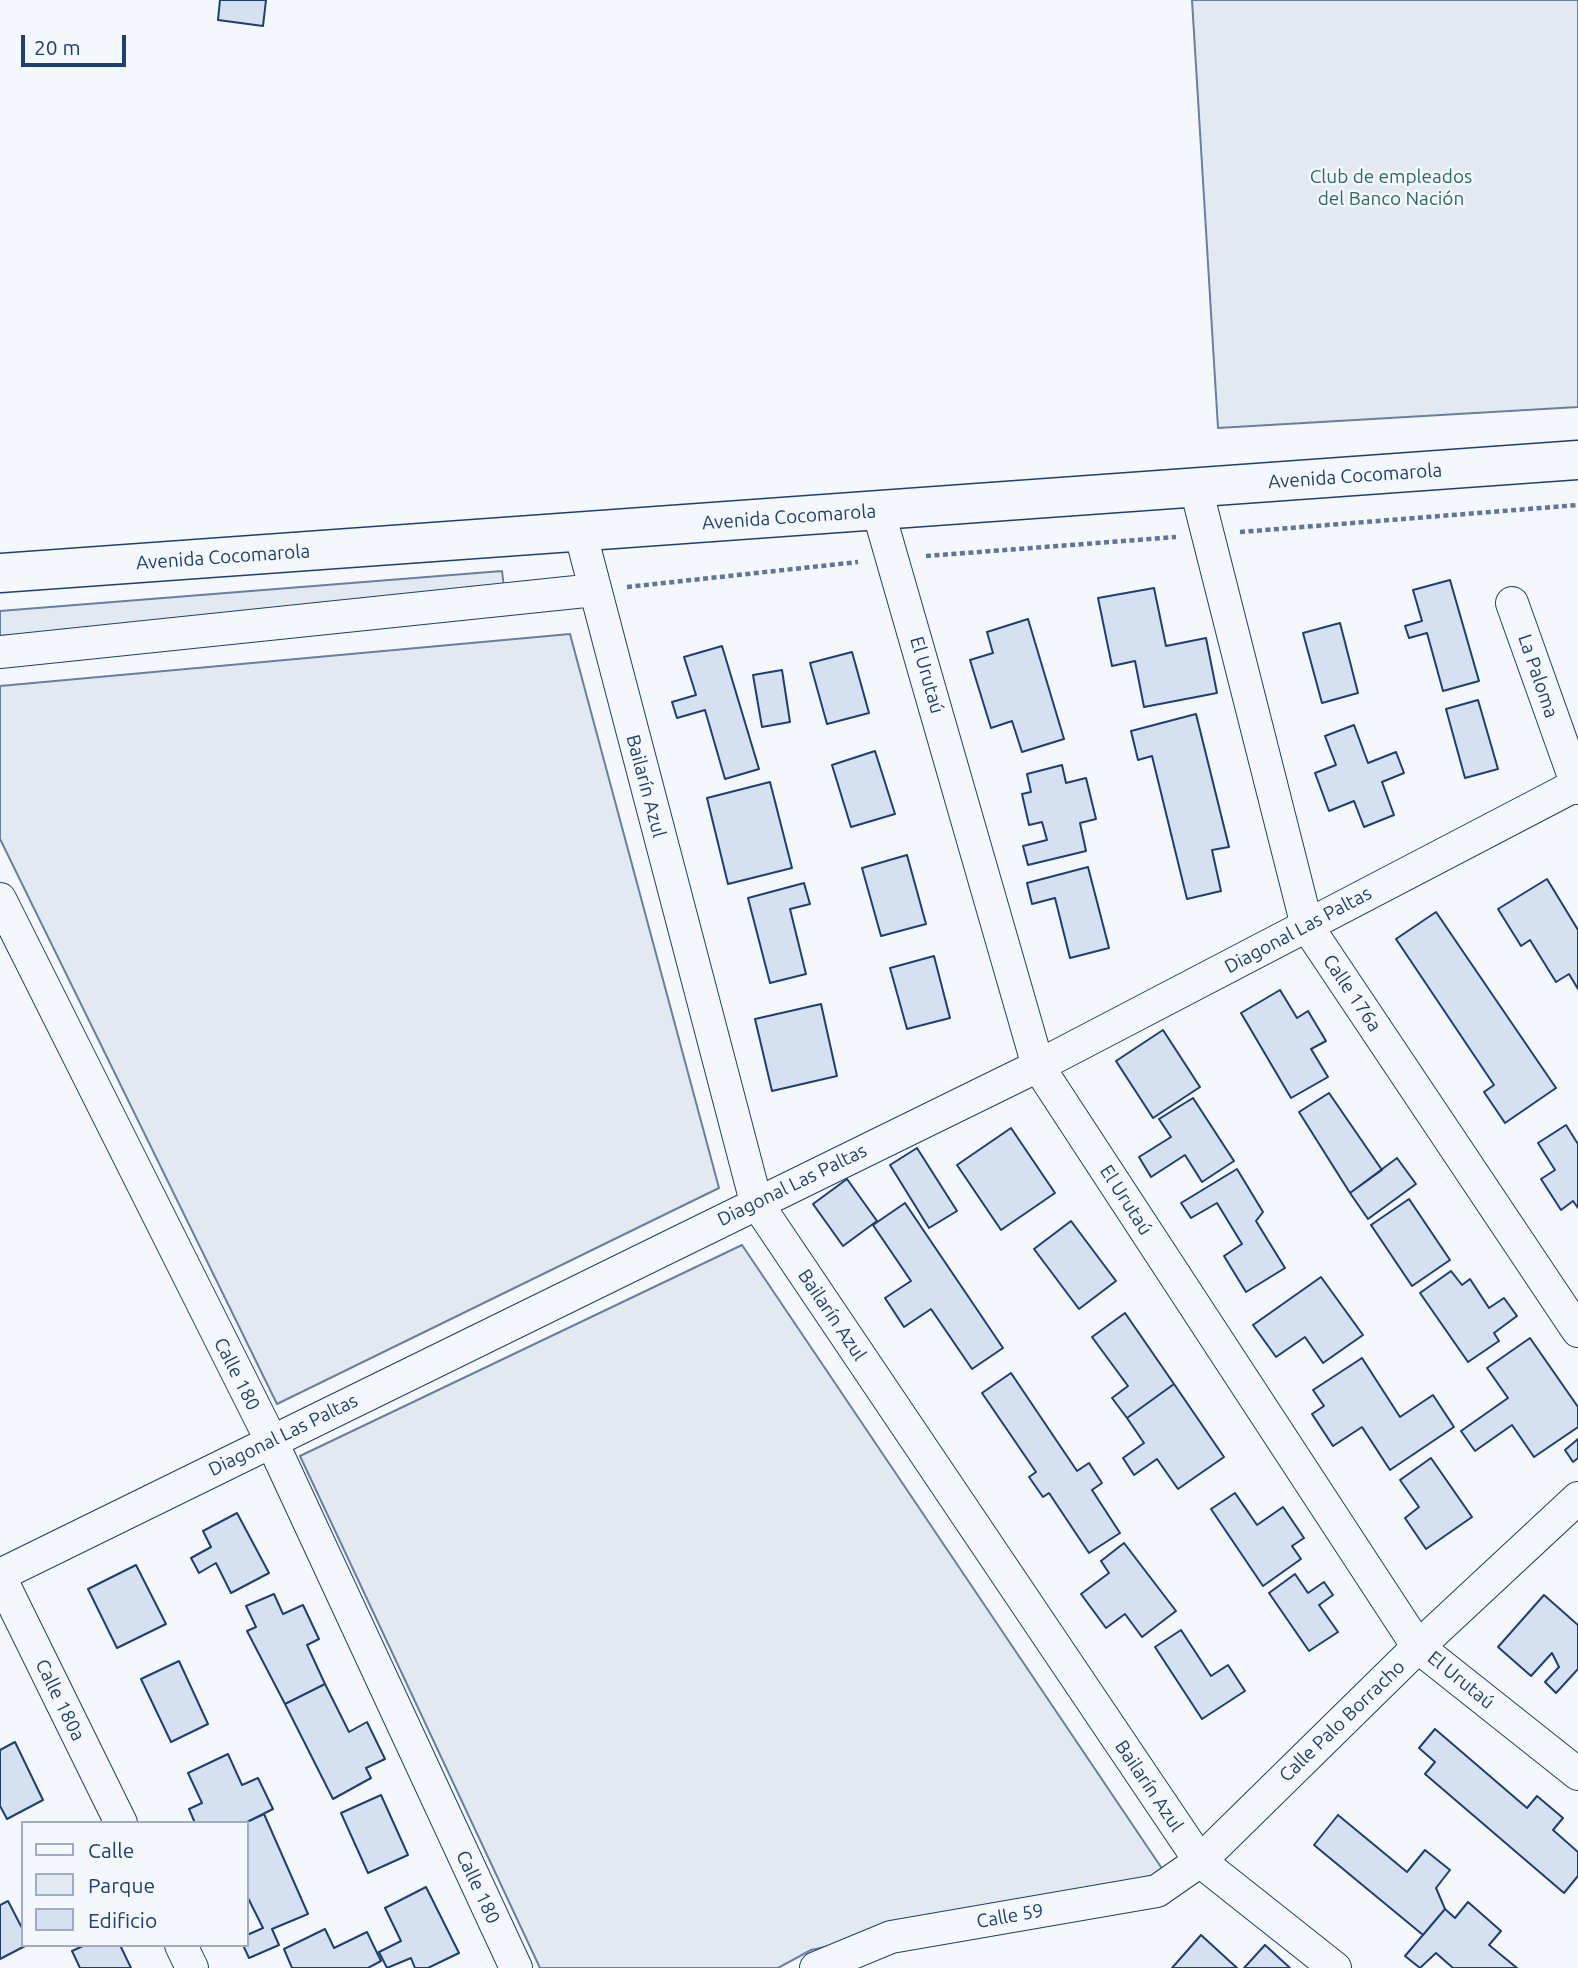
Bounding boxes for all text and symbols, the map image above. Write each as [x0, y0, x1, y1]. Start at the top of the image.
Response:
scale bar [24, 21, 130, 65]
text: 20 m [34, 35, 81, 59]
park label: Club de empleados del Banco Nación [1310, 166, 1472, 210]
street label: Avenida Cocomarola [1267, 459, 1443, 493]
street label: Avenida Cocomarola [701, 500, 877, 534]
street label: Avenida Cocomarola [135, 540, 311, 574]
street label: La Paloma [1513, 631, 1563, 721]
street label: El Urutaú [905, 634, 949, 716]
street label: Bailarín Azul [621, 732, 671, 840]
street label: Diagonal Las Paltas [1221, 882, 1375, 978]
street label: Calle 176a [1318, 950, 1386, 1036]
street label: Diagonal Las Paltas [714, 1139, 870, 1231]
street label: El Urutaú [1095, 1161, 1157, 1239]
street label: Bailarín Azul [793, 1265, 871, 1365]
street label: Calle 180 [209, 1334, 265, 1414]
street label: Diagonal Las Paltas [205, 1389, 361, 1481]
street label: El Urutaú [1423, 1646, 1499, 1714]
street label: Calle 180a [30, 1655, 90, 1745]
street label: Calle Palo Borracho [1274, 1655, 1410, 1787]
street label: Bailarín Azul [1110, 1736, 1188, 1836]
legend [21, 1821, 248, 1947]
text: Calle [88, 1838, 134, 1862]
street label: Calle 180 [451, 1847, 505, 1927]
text: Parque [88, 1873, 155, 1897]
street label: Calle 59 [975, 1899, 1045, 1933]
text: Edificio [88, 1908, 157, 1932]

